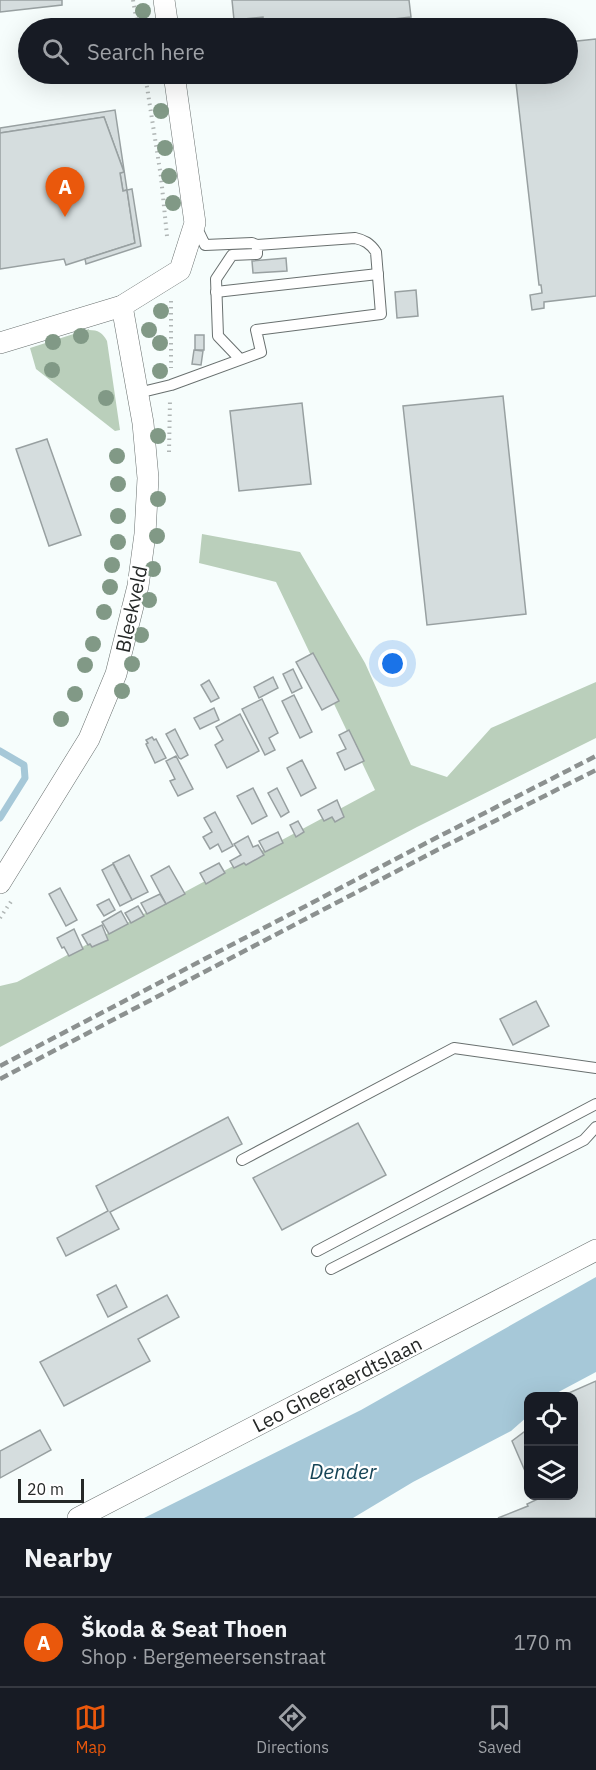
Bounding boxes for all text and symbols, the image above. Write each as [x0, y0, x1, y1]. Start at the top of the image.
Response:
search box [18, 18, 578, 84]
icon: search [39, 35, 72, 68]
text: Search here [87, 37, 205, 66]
pin: A [46, 168, 84, 217]
street label: Bleekveld [109, 563, 153, 655]
your location [378, 649, 407, 678]
street label: Leo Gheeraerdtslaan [248, 1330, 426, 1438]
map controls [524, 1392, 578, 1500]
button: locate [524, 1392, 578, 1446]
button: layers [524, 1446, 578, 1500]
water label: Dender [310, 1457, 378, 1485]
scale bar [18, 1476, 84, 1504]
text: 20 m [27, 1479, 64, 1499]
text: Nearby [24, 1540, 112, 1574]
text: Škoda & Seat Thoen [81, 1614, 287, 1643]
text: A [37, 1629, 50, 1656]
text: 170 m [514, 1629, 572, 1656]
text: Shop · Bergemeersenstraat [81, 1643, 326, 1670]
tab: Map [74, 1701, 107, 1757]
tab: Directions [256, 1701, 329, 1757]
tab: Saved [478, 1701, 522, 1757]

